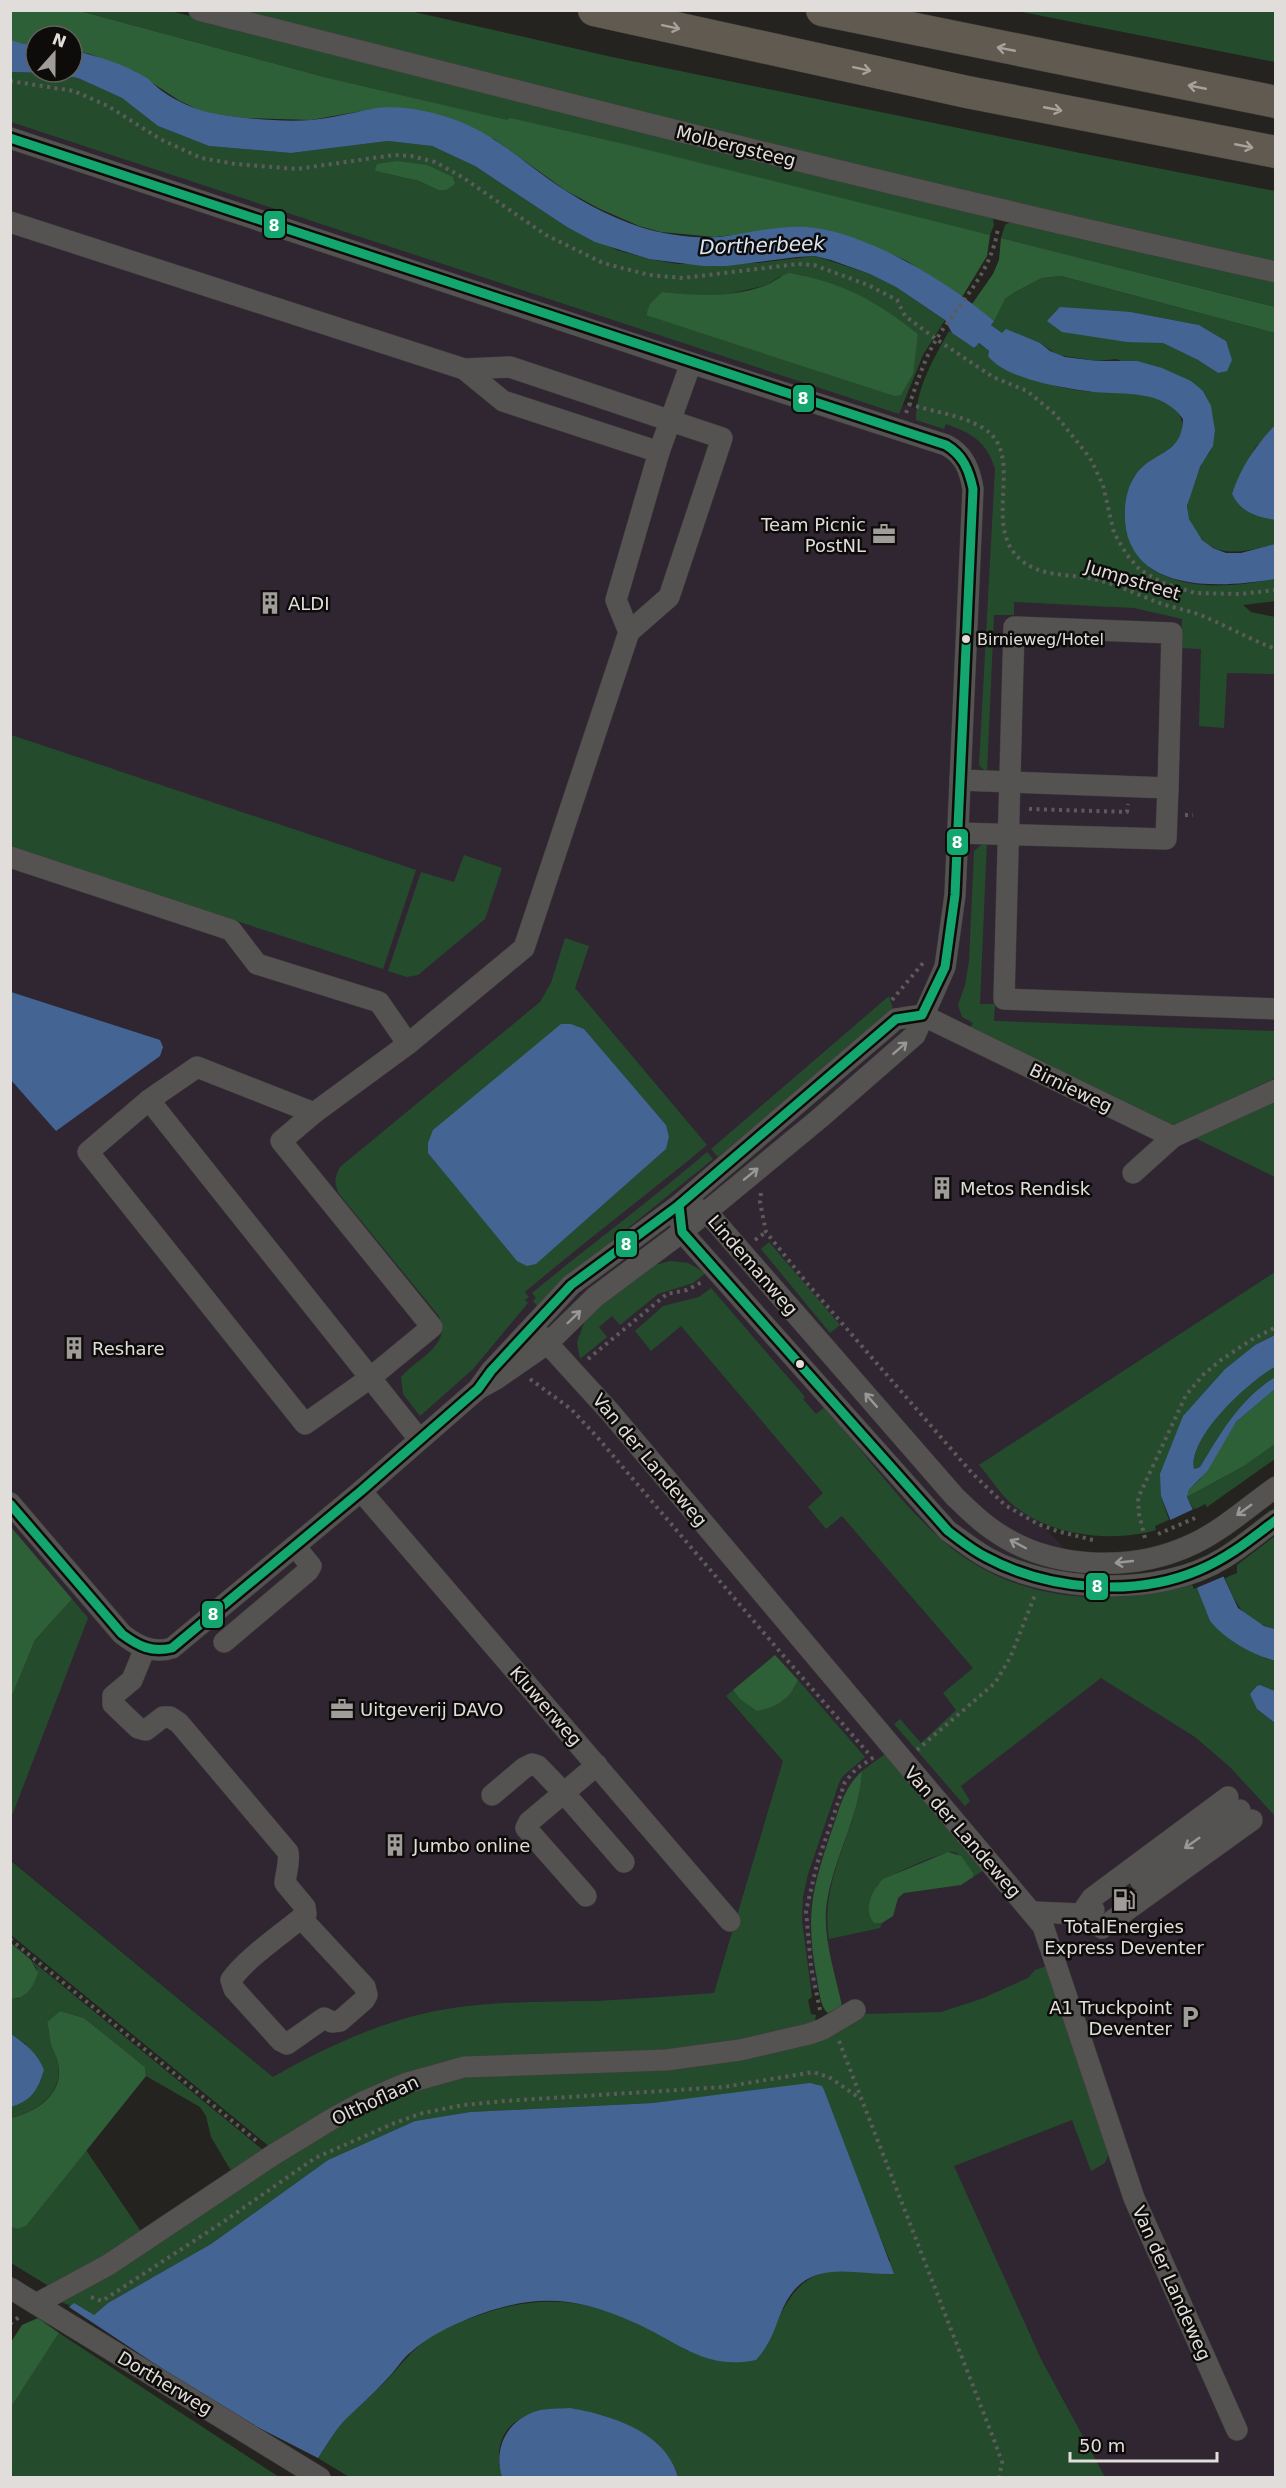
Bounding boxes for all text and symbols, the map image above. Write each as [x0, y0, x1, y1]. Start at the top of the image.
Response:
one-way arrow [662, 22, 681, 34]
north arrow [24, 24, 84, 84]
text: N [50, 29, 69, 52]
one-way arrow [997, 43, 1016, 54]
one-way arrow [852, 64, 871, 75]
one-way arrow [1188, 81, 1208, 92]
one-way arrow [1042, 104, 1062, 115]
street label: Molbergsteeg [674, 121, 798, 171]
one-way arrow [1234, 141, 1253, 152]
line badge: 8 [263, 210, 286, 239]
text: 8 [268, 216, 280, 235]
water label: Dortherbeek [699, 231, 827, 259]
line badge: 8 [792, 384, 815, 413]
text: 8 [797, 389, 809, 408]
place label: Team Picnic PostNL [760, 514, 866, 556]
office icon: Team Picnic PostNL [871, 521, 897, 547]
street label: Jumpstreet [1082, 555, 1183, 604]
building icon: ALDI [257, 590, 283, 616]
place label: ALDI [288, 593, 330, 614]
place label: Birnieweg/Hotel [977, 630, 1104, 649]
marker: Birnieweg/Hotel [960, 633, 972, 645]
line badge: 8 [946, 828, 969, 856]
text: 8 [951, 833, 963, 852]
one-way arrow [892, 1041, 907, 1055]
street label: Birnieweg [1026, 1059, 1116, 1117]
one-way arrow [743, 1168, 759, 1181]
building icon: Metos Rendisk [929, 1175, 955, 1201]
place label: Metos Rendisk [960, 1178, 1091, 1199]
street label: Lindemanweg [704, 1211, 802, 1319]
line badge: 8 [615, 1230, 638, 1258]
text: 8 [620, 1235, 632, 1254]
one-way arrow [567, 1309, 582, 1324]
building icon: Reshare [61, 1335, 87, 1361]
place label: Reshare [92, 1338, 165, 1359]
unlabelled marker [794, 1358, 806, 1370]
street label: Van der Landeweg [588, 1389, 712, 1531]
one-way arrow [864, 1393, 878, 1408]
one-way arrow [1236, 1504, 1252, 1516]
one-way arrow [1010, 1538, 1028, 1549]
one-way arrow [1115, 1557, 1135, 1568]
line badge: 8 [1085, 1572, 1109, 1601]
text: 8 [1091, 1577, 1103, 1596]
line badge: 8 [201, 1600, 224, 1629]
text: 8 [207, 1605, 219, 1624]
street label: Kluwerweg [506, 1662, 586, 1750]
office icon: Uitgeverij DAVO [329, 1696, 355, 1722]
place label: Uitgeverij DAVO [360, 1699, 503, 1720]
street label: Van der Landeweg [900, 1762, 1026, 1902]
building icon: Jumbo online [382, 1832, 408, 1858]
place label: Jumbo online [412, 1835, 530, 1856]
one-way arrow [1185, 1837, 1201, 1849]
fuel station icon: TotalEnergies Express Deventer [1111, 1887, 1137, 1913]
place label: TotalEnergies Express Deventer [1044, 1916, 1204, 1958]
place label: A1 Truckpoint Deventer [1049, 1997, 1173, 2039]
parking icon: A1 Truckpoint Deventer [1177, 2004, 1203, 2030]
street label: Olthoflaan [328, 2071, 422, 2129]
street label: Van der Landeweg [1128, 2202, 1216, 2364]
street label: Dortherweg [114, 2347, 216, 2419]
scale bar [1070, 2425, 1217, 2463]
text: 50 m [1079, 2435, 1125, 2456]

